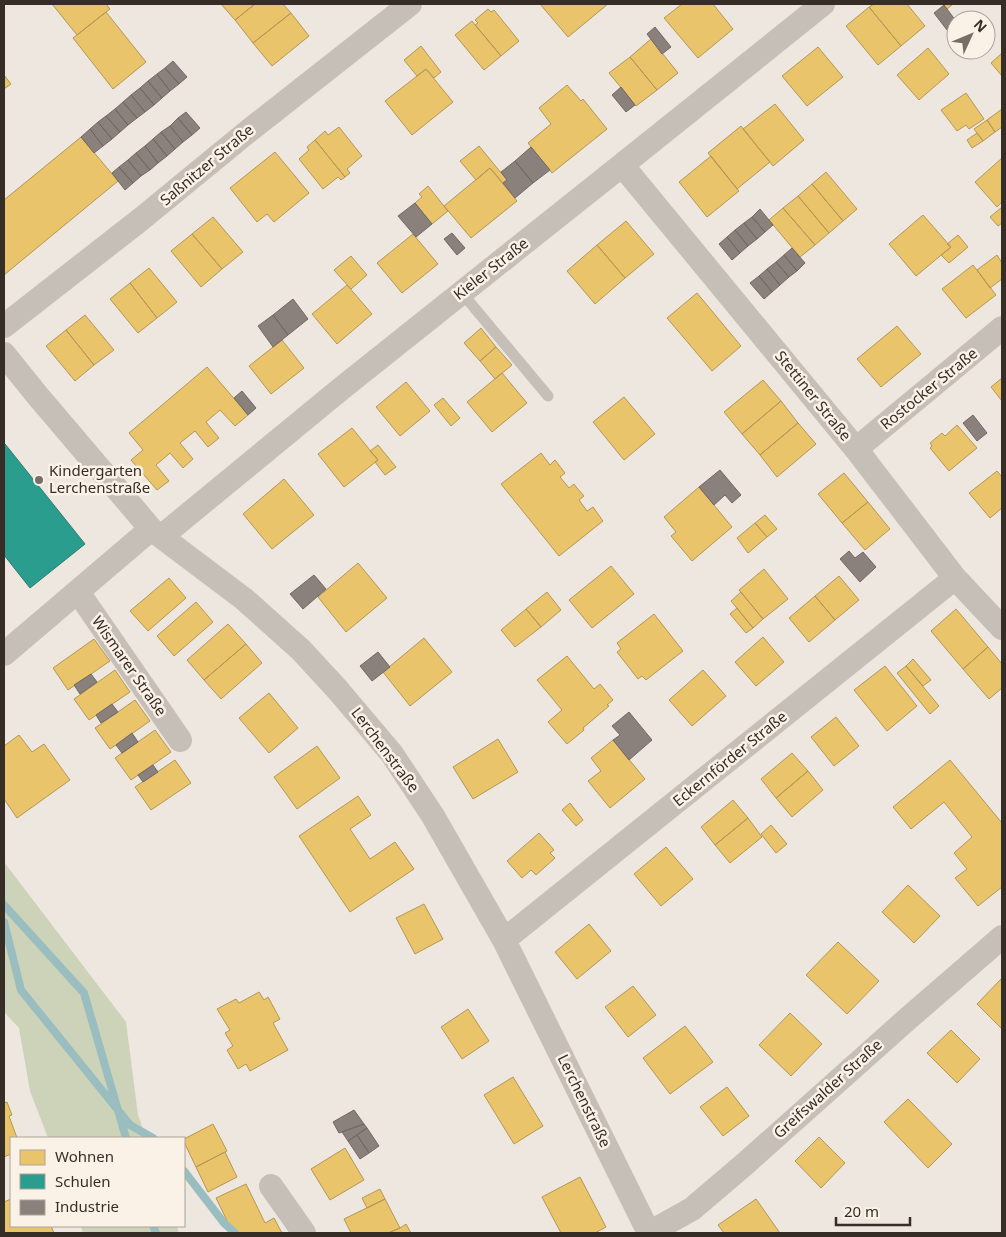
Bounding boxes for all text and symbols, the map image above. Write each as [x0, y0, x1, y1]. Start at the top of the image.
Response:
north arrow [946, 10, 996, 60]
text: N [970, 15, 992, 36]
street label: Saßnitzer Straße [155, 119, 257, 209]
street label: Kieler Straße [449, 233, 532, 304]
street label: Rostocker Straße [876, 343, 981, 434]
street label: Stettiner Straße [771, 346, 856, 445]
place label: Kindergarten Lerchenstraße [49, 460, 150, 497]
marker: Kindergarten Lerchenstraße [33, 474, 45, 486]
street label: Wismarer Straße [88, 611, 172, 719]
street label: Lerchenstraße [347, 703, 424, 796]
street label: Eckernförder Straße [668, 706, 791, 810]
street label: Greifswalder Straße [769, 1034, 886, 1142]
street label: Lerchenstraße [554, 1051, 616, 1150]
legend [10, 1137, 185, 1227]
text: Wohnen [55, 1146, 114, 1166]
text: Schulen [55, 1171, 111, 1191]
scale bar [836, 1194, 910, 1226]
text: Industrie [55, 1196, 119, 1216]
text: 20 m [844, 1201, 879, 1221]

